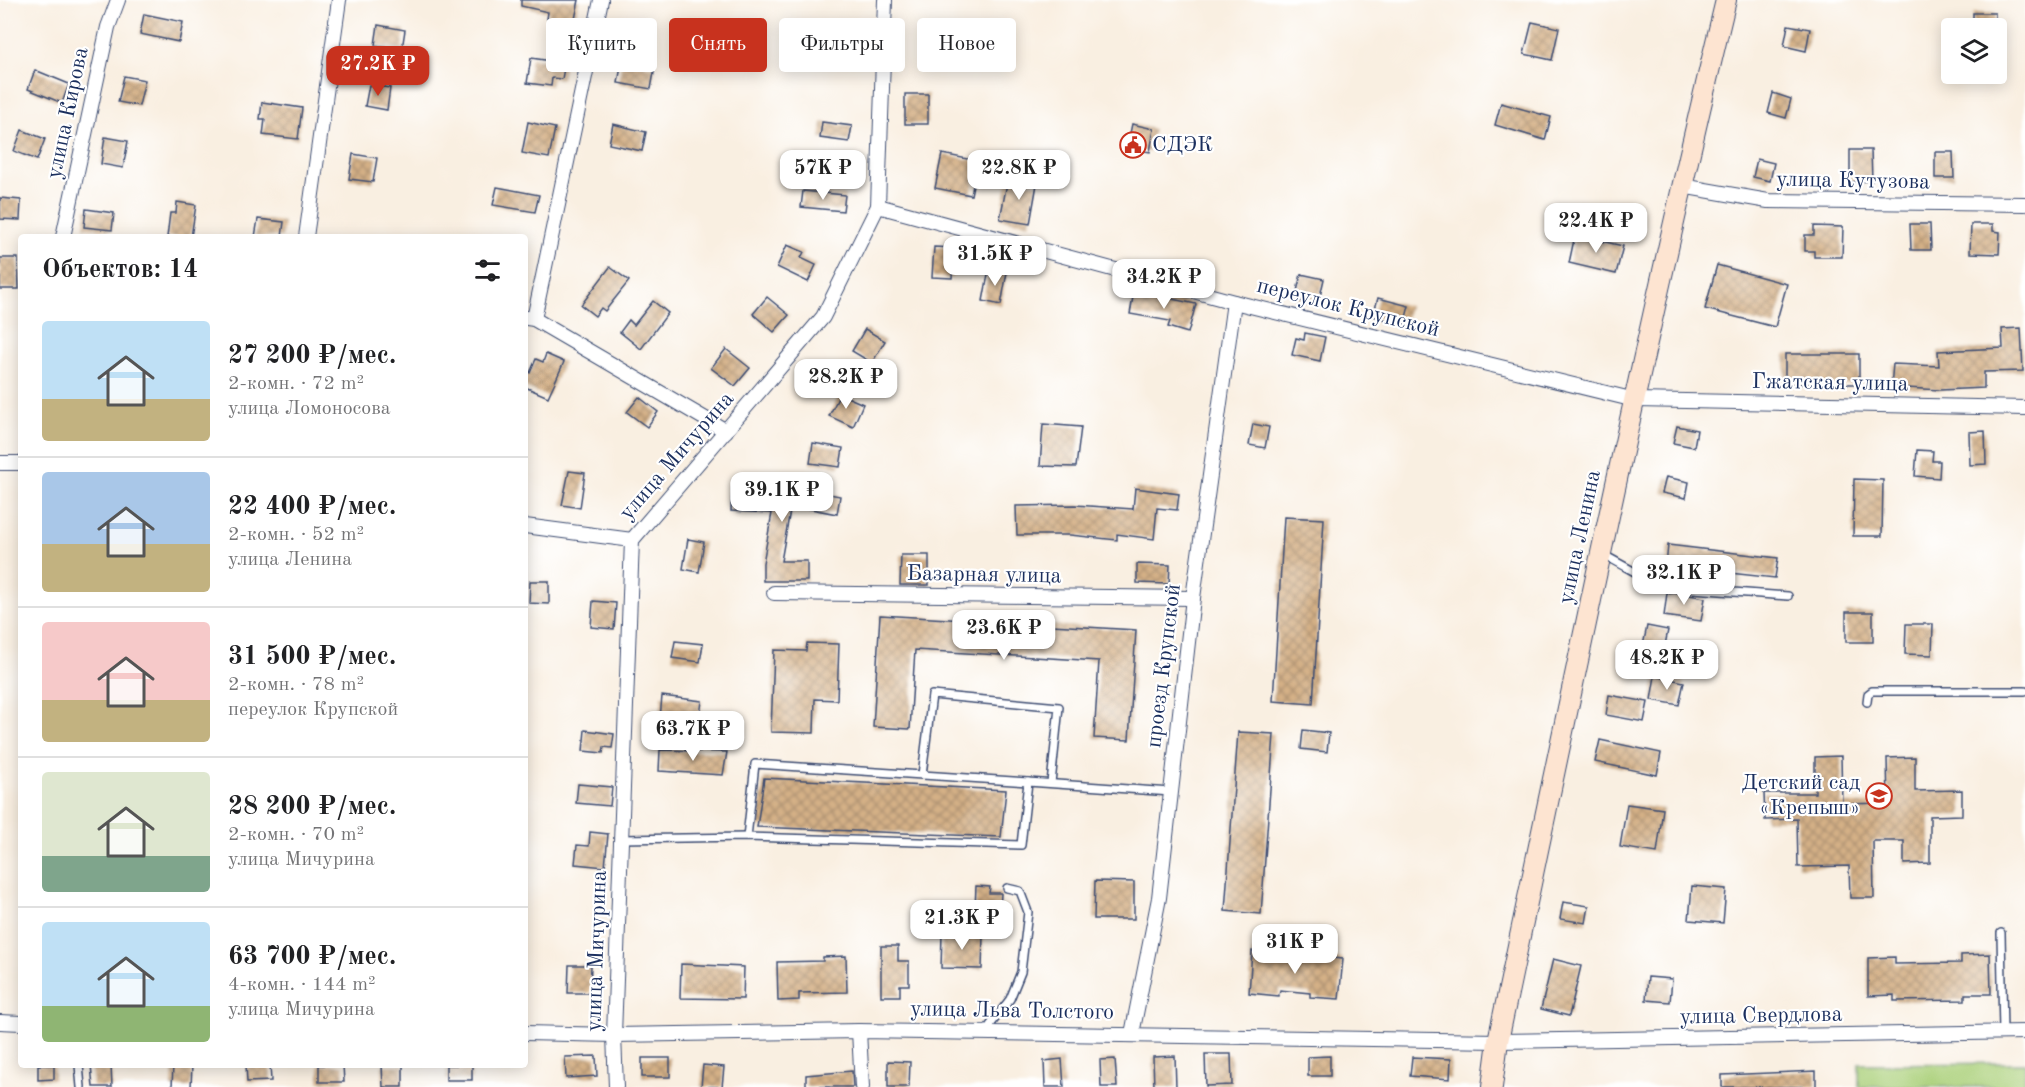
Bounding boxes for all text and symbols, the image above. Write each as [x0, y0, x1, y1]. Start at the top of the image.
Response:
chip: Купить [546, 18, 657, 72]
chip: Снять [669, 18, 767, 72]
chip: Фильтры [779, 18, 905, 72]
chip: Новое [917, 18, 1016, 72]
map controls [1941, 18, 2007, 84]
button: layers [1941, 18, 2007, 84]
street label: улица Кирова [43, 45, 93, 181]
pin: 27.2K ₽ [323, 46, 433, 97]
text: 27.2K ₽ [340, 55, 416, 75]
public building icon: СДЭК [1118, 130, 1148, 160]
place label: СДЭК [1152, 134, 1213, 156]
pin: 57K ₽ [781, 150, 865, 201]
pin: 22.8K ₽ [964, 150, 1074, 201]
text: 57K ₽ [794, 159, 852, 179]
text: 22.8K ₽ [981, 159, 1057, 179]
street label: улица Кутузова [1776, 169, 1930, 193]
pin: 22.4K ₽ [1541, 203, 1651, 254]
text: 22.4K ₽ [1558, 212, 1634, 232]
pin: 31.5K ₽ [940, 236, 1050, 287]
text: 31.5K ₽ [957, 245, 1033, 265]
icon: filters [471, 254, 504, 287]
text: Объектов: 14 [42, 257, 198, 283]
pin: 34.2K ₽ [1109, 259, 1219, 310]
text: 34.2K ₽ [1126, 268, 1202, 288]
street label: переулок Крупской [1254, 275, 1442, 341]
text: 27 200 ₽/мес. [228, 343, 396, 369]
icon: home [90, 345, 162, 417]
pin: 28.2K ₽ [791, 359, 901, 410]
text: 28.2K ₽ [808, 368, 884, 388]
street label: Гжатская улица [1751, 371, 1909, 395]
text: 2-комн. · 72 m² [228, 374, 364, 394]
street label: улица Мичурина [616, 388, 738, 524]
text: улица Ломоносова [228, 399, 391, 419]
street label: улица Ленина [1555, 468, 1605, 606]
pin: 39.1K ₽ [727, 472, 837, 523]
text: 39.1K ₽ [744, 481, 820, 501]
text: 22 400 ₽/мес. [228, 494, 396, 520]
icon: home [90, 496, 162, 568]
text: 2-комн. · 52 m² [228, 525, 364, 545]
text: улица Ленина [228, 550, 352, 570]
pin: 32.1K ₽ [1629, 555, 1739, 606]
street label: Базарная улица [906, 563, 1062, 587]
text: 32.1K ₽ [1646, 564, 1722, 584]
street label: проезд Крупской [1143, 583, 1185, 749]
pin: 23.6K ₽ [949, 610, 1059, 661]
text: 23.6K ₽ [966, 619, 1042, 639]
pin: 48.2K ₽ [1612, 640, 1722, 691]
text: 31 500 ₽/мес. [228, 644, 396, 670]
icon: home [90, 646, 162, 718]
text: 48.2K ₽ [1629, 649, 1705, 669]
text: 2-комн. · 78 m² [228, 675, 364, 695]
text: переулок Крупской [228, 700, 398, 720]
pin: 63.7K ₽ [638, 711, 748, 762]
text: 63.7K ₽ [655, 720, 731, 740]
place label: Детский сад «Крепыш» [1742, 772, 1860, 819]
school or university icon: Детский сад «Крепыш» [1864, 781, 1894, 811]
text: 28 200 ₽/мес. [228, 794, 396, 820]
icon: home [90, 796, 162, 868]
text: 2-комн. · 70 m² [228, 825, 364, 845]
text: улица Мичурина [228, 850, 375, 870]
street label: улица Мичурина [583, 870, 611, 1032]
pin: 21.3K ₽ [907, 900, 1017, 951]
text: 21.3K ₽ [924, 909, 1000, 929]
pin: 31K ₽ [1253, 924, 1337, 975]
text: 31K ₽ [1266, 933, 1324, 953]
text: 63 700 ₽/мес. [228, 944, 396, 970]
icon: home [90, 946, 162, 1018]
text: 4-комн. · 144 m² [228, 975, 376, 995]
street label: улица Льва Толстого [910, 998, 1114, 1024]
text: улица Мичурина [228, 1000, 375, 1020]
street label: улица Свердлова [1679, 1004, 1843, 1028]

